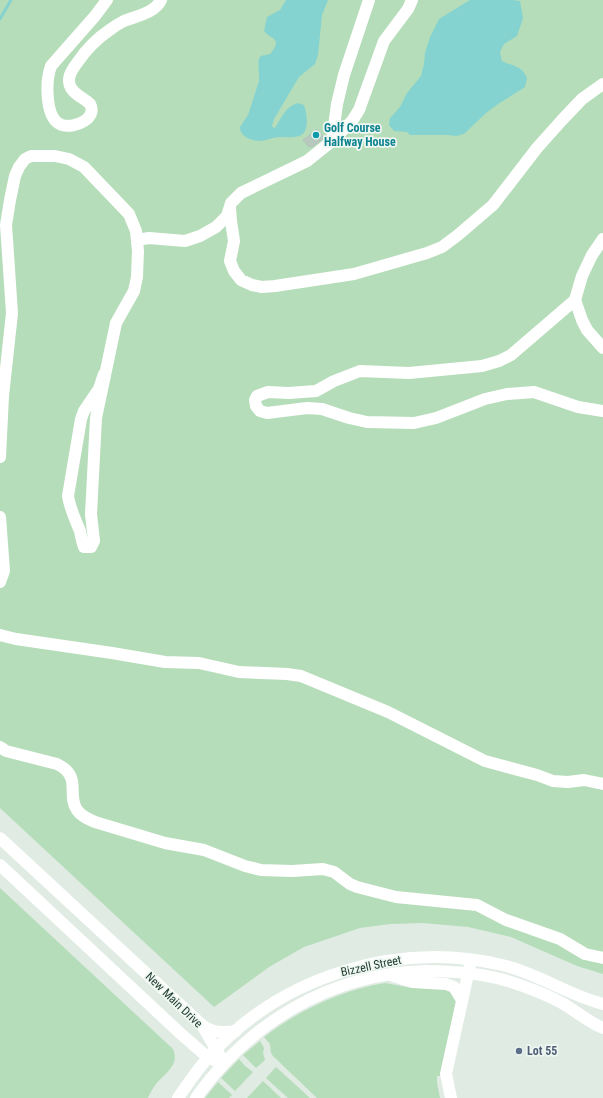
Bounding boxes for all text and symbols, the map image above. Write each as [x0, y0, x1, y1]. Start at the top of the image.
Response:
place label: Golf Course Halfway House [324, 121, 396, 149]
marker: Golf Course Halfway House [311, 130, 321, 140]
street label: Bizzell Street [339, 953, 403, 979]
street label: New Main Drive [143, 969, 206, 1031]
place label: Lot 55 [527, 1044, 557, 1058]
marker: Lot 55 [514, 1046, 524, 1056]

